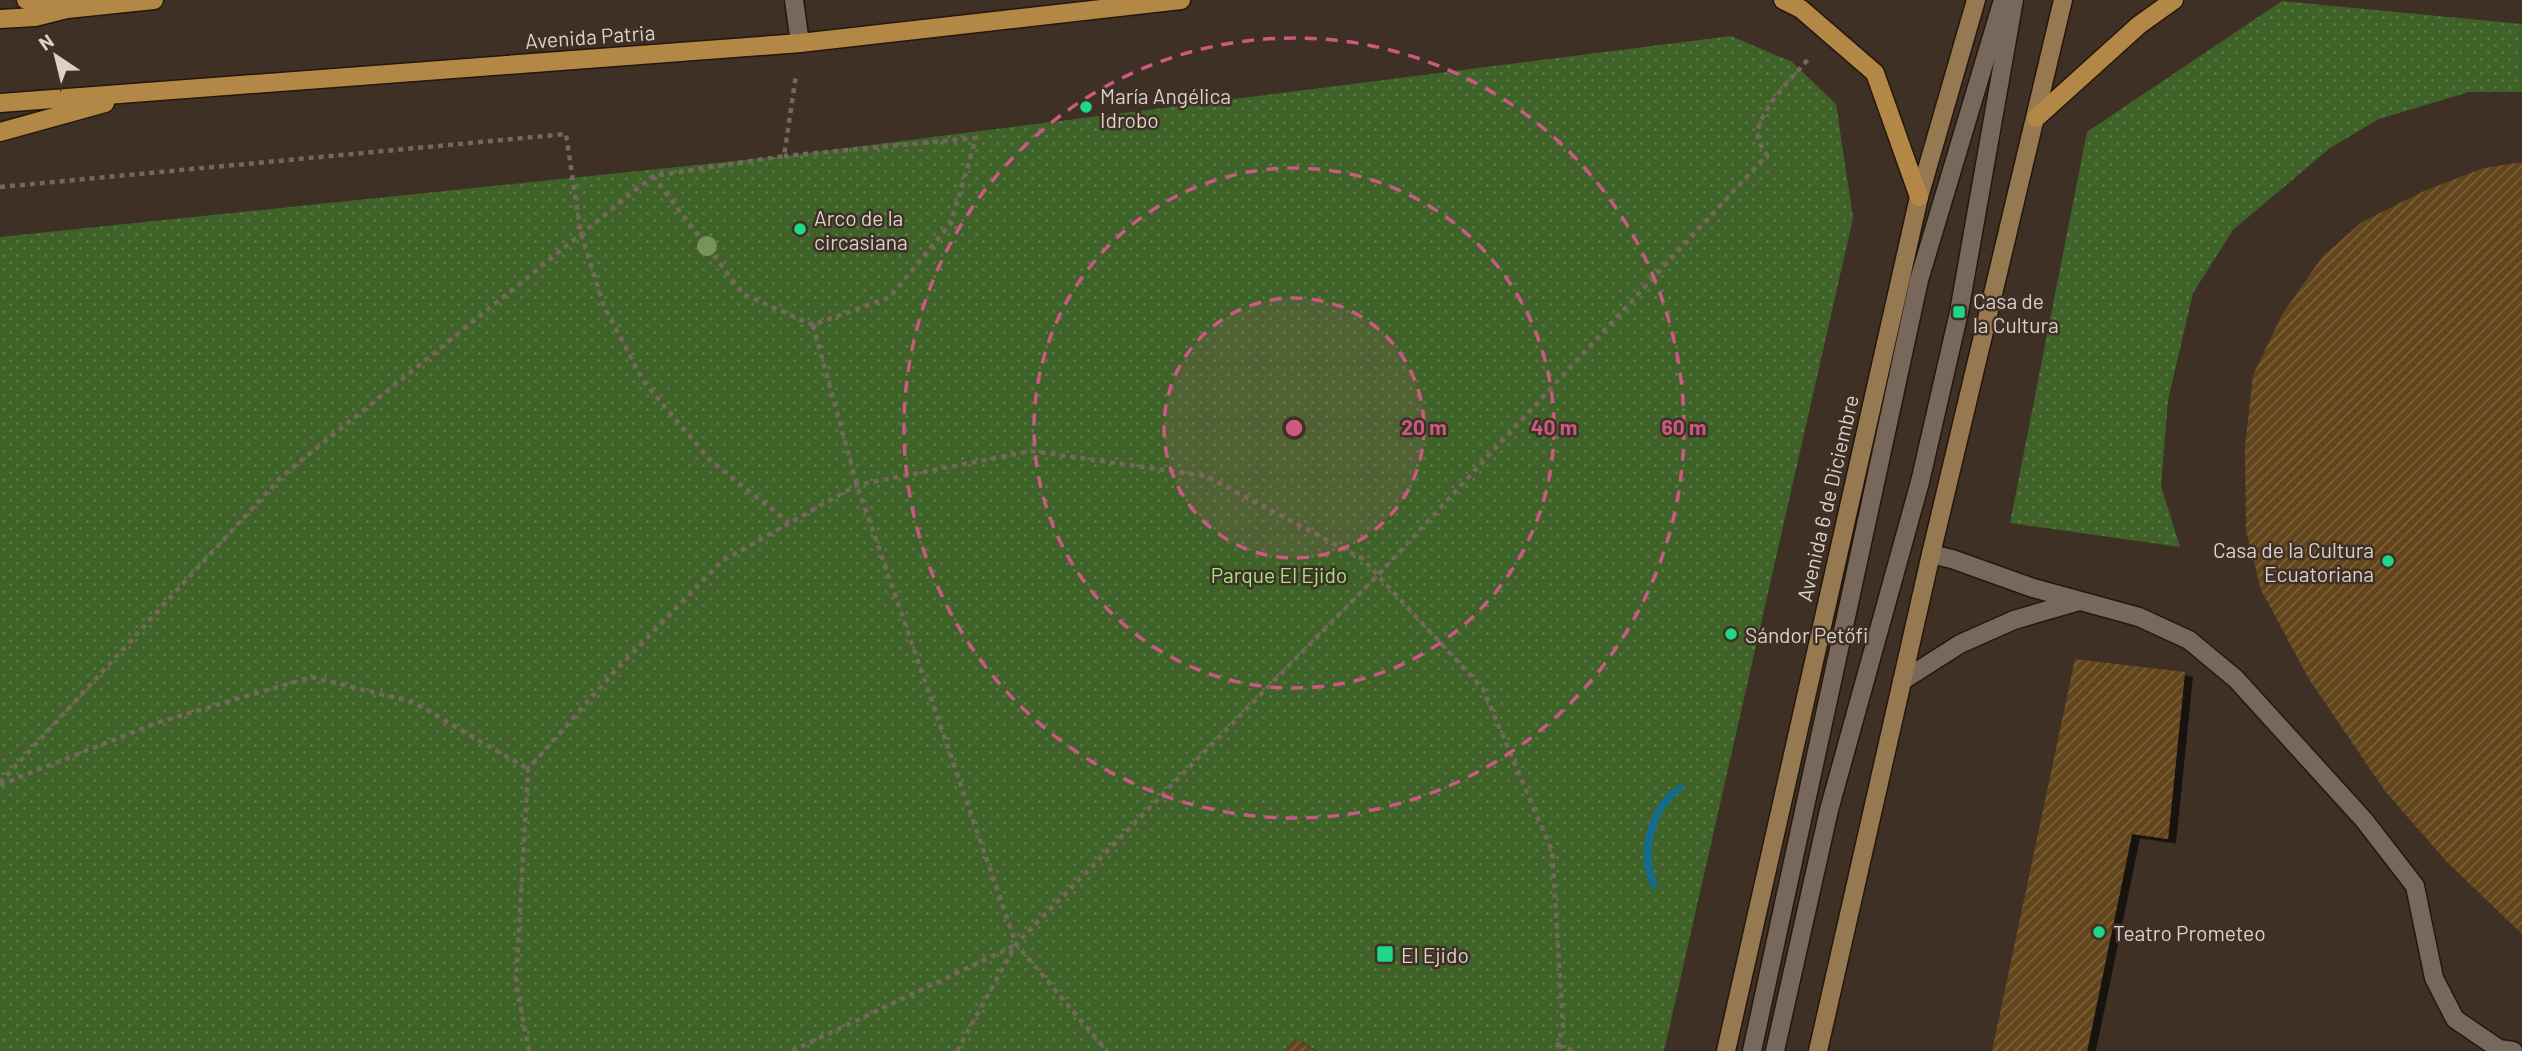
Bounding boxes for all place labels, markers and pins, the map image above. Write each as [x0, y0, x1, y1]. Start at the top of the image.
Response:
place label: María Angélica Idrobo [1100, 83, 1231, 132]
marker: María Angélica Idrobo [1078, 99, 1094, 115]
place label: Arco de la circasiana [814, 205, 908, 254]
marker: Arco de la circasiana [792, 221, 808, 237]
place label: Casa de la Cultura [1973, 288, 2059, 337]
marker: Casa de la Cultura [1951, 304, 1967, 320]
centre of rings [1282, 416, 1306, 440]
place label: Casa de la Cultura Ecuatoriana [2213, 537, 2374, 586]
marker: Casa de la Cultura Ecuatoriana [2380, 553, 2396, 569]
place label: Sándor Petőfi [1745, 622, 1868, 647]
marker: Sándor Petőfi [1723, 626, 1739, 642]
place label: Teatro Prometeo [2113, 920, 2266, 945]
marker: Teatro Prometeo [2091, 924, 2107, 940]
place label: El Ejido [1401, 942, 1469, 967]
marker: El Ejido [1375, 944, 1395, 964]

